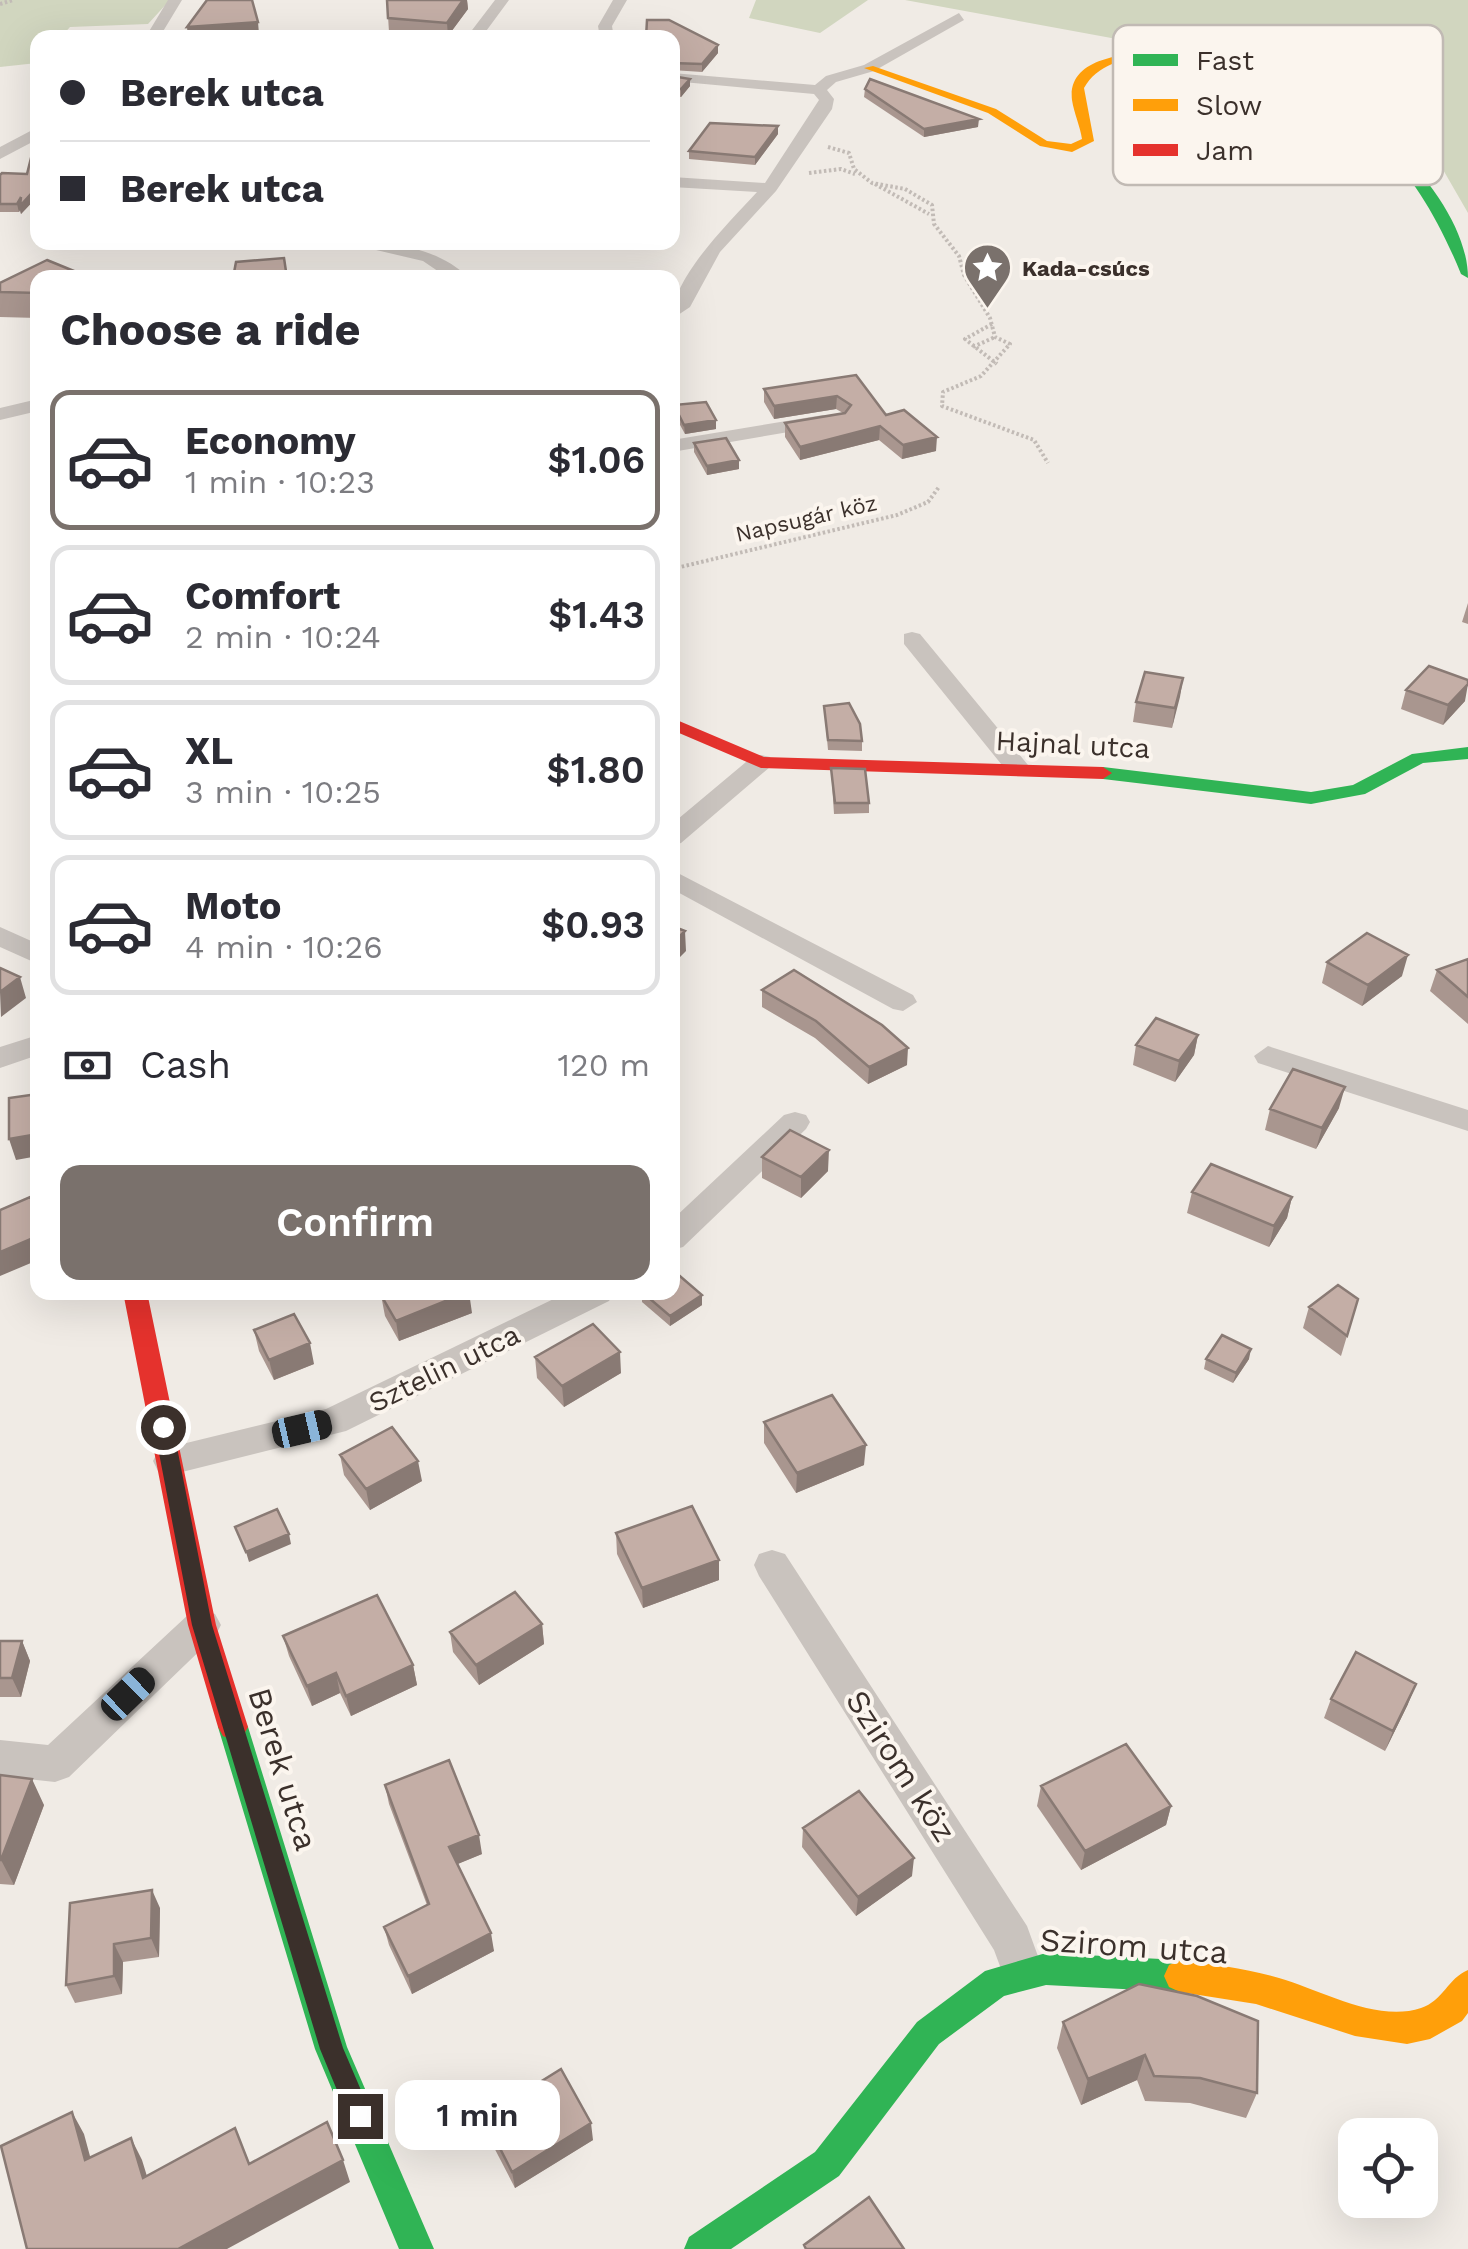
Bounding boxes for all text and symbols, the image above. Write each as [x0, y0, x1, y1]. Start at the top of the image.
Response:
legend [1113, 25, 1443, 185]
text: Fast [1196, 44, 1254, 77]
text: Berek utca [120, 71, 324, 115]
text: Slow [1196, 89, 1262, 122]
text: Jam [1196, 134, 1254, 167]
text: Berek utca [120, 167, 324, 211]
place icon: Kada-csúcs [961, 242, 1013, 310]
place label: Kada-csúcs [1022, 256, 1150, 281]
text: Choose a ride [60, 303, 360, 356]
icon: car [65, 415, 155, 505]
text: Economy [185, 419, 356, 463]
text: $1.06 [548, 438, 645, 482]
text: 1 min · 10:23 [185, 463, 375, 501]
street label: Napsugár köz [733, 490, 879, 547]
icon: car [65, 570, 155, 660]
text: Comfort [185, 574, 340, 618]
text: $1.43 [548, 593, 645, 637]
text: 2 min · 10:24 [185, 618, 381, 656]
street label: Hajnal utca [995, 724, 1151, 765]
icon: car [65, 725, 155, 815]
text: XL [185, 729, 233, 773]
text: $1.80 [547, 748, 645, 792]
text: 3 min · 10:25 [185, 773, 381, 811]
icon: car [65, 880, 155, 970]
text: Moto [185, 884, 281, 928]
text: $0.93 [541, 903, 645, 947]
text: 4 min · 10:26 [185, 928, 383, 966]
icon: cash [60, 1038, 115, 1093]
text: Cash [140, 1043, 231, 1087]
text: 120 m [558, 1046, 650, 1084]
button: Confirm [60, 1165, 650, 1280]
street label: Sztelin utca [363, 1318, 525, 1419]
route start [141, 1405, 186, 1450]
car [269, 1408, 335, 1450]
car [96, 1662, 160, 1726]
street label: Berek utca [240, 1683, 326, 1855]
street label: Szirom köz [838, 1683, 964, 1849]
street label: Szirom utca [1039, 1920, 1229, 1972]
callout: 1 min [395, 2081, 560, 2151]
route end [338, 2094, 383, 2139]
text: 1 min [436, 2096, 519, 2134]
map controls [1338, 2118, 1438, 2218]
button: locate [1338, 2118, 1438, 2218]

